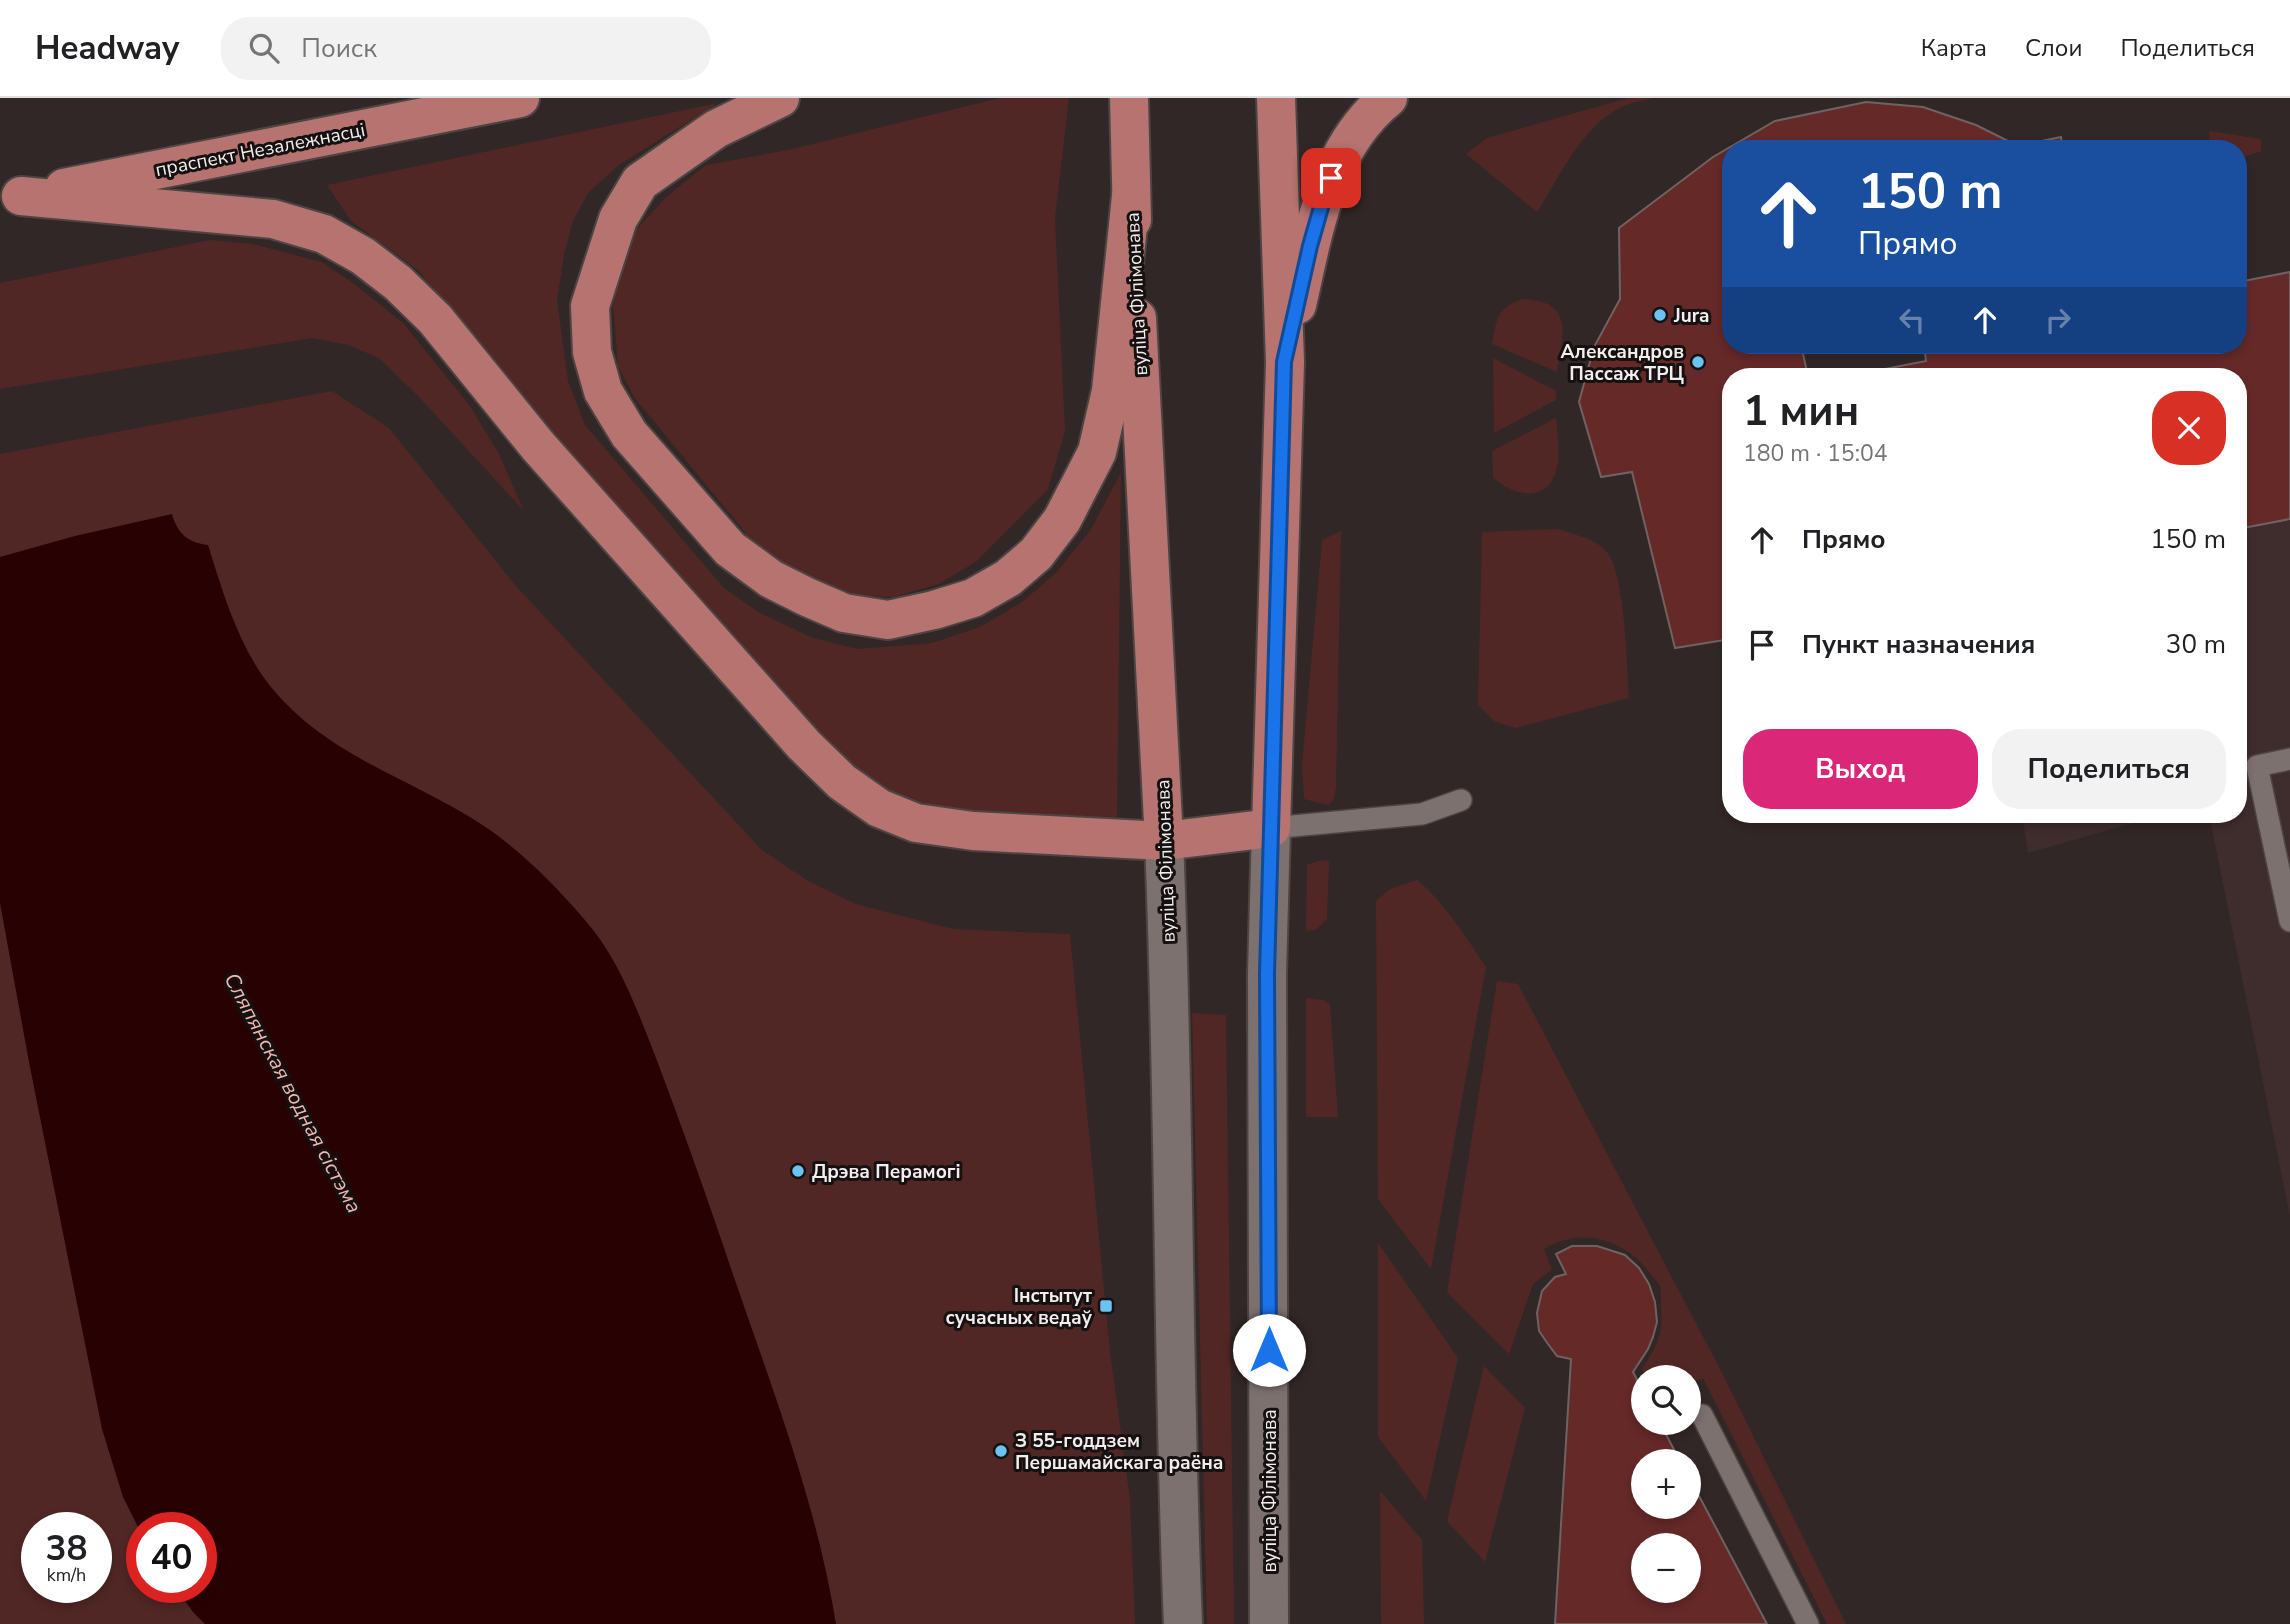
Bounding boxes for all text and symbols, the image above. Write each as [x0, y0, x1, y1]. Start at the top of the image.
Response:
search box [221, 17, 711, 80]
text: Headway [35, 26, 179, 71]
icon: search [245, 29, 283, 67]
text: Поиск [301, 31, 377, 66]
text: Карта [1921, 32, 1987, 64]
text: Слои [2025, 32, 2082, 64]
text: Поделиться [2120, 32, 2255, 64]
street label: праспект Незалежнасці [153, 117, 367, 183]
pin [1301, 148, 1361, 208]
text: 150 m [1858, 158, 2002, 225]
icon: arrive [1312, 159, 1350, 197]
icon: ahead [1743, 168, 1834, 259]
street label: вуліца Філімонава [1120, 212, 1154, 376]
text: Прямо [1858, 222, 1958, 265]
icon: left [1893, 301, 1931, 339]
icon: ahead [1966, 301, 2004, 339]
icon: right [2039, 301, 2077, 339]
place label: Jura [1673, 303, 1710, 329]
marker: Jura [1652, 307, 1668, 323]
place label: Александров Пассаж ТРЦ [1560, 339, 1685, 387]
marker: Александров Пассаж ТРЦ [1690, 354, 1706, 370]
text: 1 мин [1743, 383, 1859, 440]
button: close [2152, 391, 2226, 465]
text: 180 m · 15:04 [1743, 438, 1888, 469]
icon: ahead [1743, 521, 1781, 559]
text: Прямо [1802, 522, 1886, 557]
text: 150 m [2150, 522, 2226, 557]
icon: arrive [1743, 626, 1781, 664]
text: Пункт назначения [1802, 627, 2035, 662]
text: 30 m [2166, 627, 2226, 662]
button: Выход [1743, 729, 1978, 809]
button: Поделиться [1992, 729, 2226, 809]
street label: вуліца Філімонава [1150, 779, 1182, 943]
water label: Сляпянская водная сістэма [218, 968, 368, 1218]
place label: Дрэва Перамогі [812, 1159, 961, 1185]
marker: Дрэва Перамогі [790, 1163, 806, 1179]
place label: Інстытут сучасных ведаў [946, 1283, 1093, 1331]
marker: Інстытут сучасных ведаў [1098, 1298, 1114, 1314]
position arrow [1232, 1313, 1306, 1387]
map controls [1631, 1365, 1701, 1603]
button: search [1631, 1365, 1701, 1435]
street label: вуліца Філімонава [1257, 1409, 1283, 1573]
place label: З 55-годдзем Першамайскага раёна [1015, 1428, 1224, 1476]
marker: З 55-годдзем Першамайскага раёна [993, 1443, 1009, 1459]
button: + [1631, 1449, 1701, 1519]
speed limit sign: 40 [126, 1512, 217, 1603]
text: 38 [45, 1525, 88, 1572]
button: − [1631, 1533, 1701, 1603]
text: km/h [47, 1563, 86, 1587]

